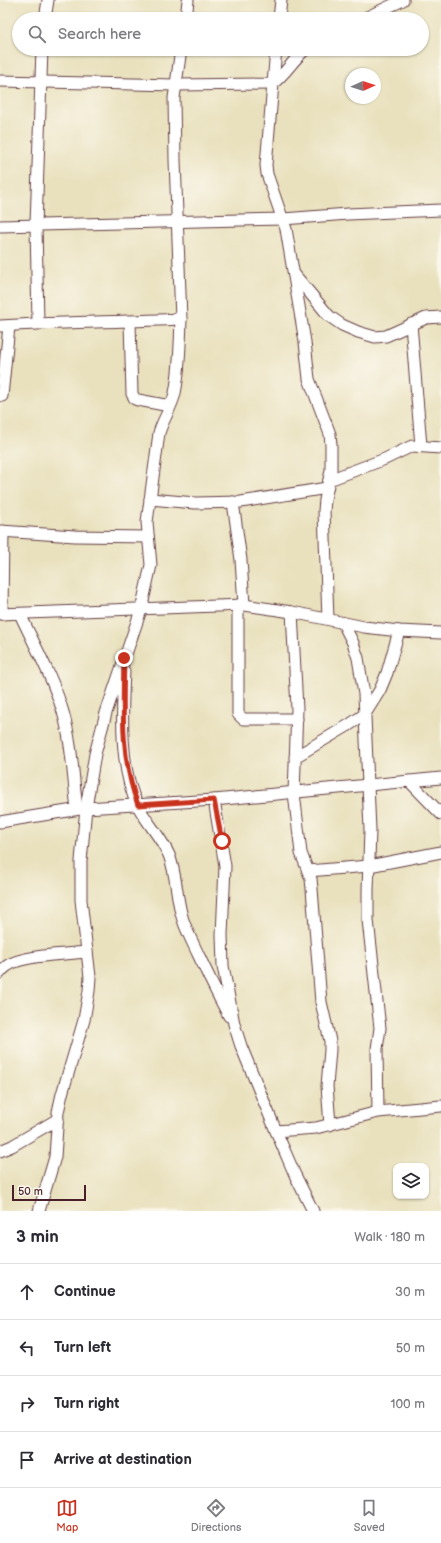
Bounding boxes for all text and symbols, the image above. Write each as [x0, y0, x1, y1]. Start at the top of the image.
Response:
search box [12, 12, 429, 56]
icon: search [26, 23, 48, 45]
text: Search here [58, 25, 141, 44]
north arrow [345, 68, 381, 104]
route end [115, 649, 133, 667]
route start [213, 832, 231, 850]
map controls [393, 1163, 429, 1199]
button: layers [393, 1163, 429, 1199]
scale bar [12, 1183, 86, 1202]
text: 50 m [18, 1185, 43, 1198]
text: 3 min [16, 1227, 59, 1247]
text: Walk · 180 m [354, 1229, 425, 1245]
icon: ahead [16, 1281, 38, 1303]
text: Continue [54, 1282, 116, 1301]
text: 30 m [395, 1284, 425, 1300]
icon: left [16, 1337, 38, 1359]
text: Turn left [54, 1338, 111, 1357]
text: 50 m [396, 1340, 425, 1356]
icon: right [16, 1393, 38, 1415]
text: Turn right [54, 1394, 119, 1413]
text: 100 m [390, 1396, 425, 1412]
icon: arrive [16, 1449, 38, 1471]
text: Arrive at destination [54, 1450, 192, 1469]
tab: Map [56, 1497, 78, 1534]
tab: Directions [191, 1497, 241, 1534]
tab: Saved [354, 1497, 385, 1534]

